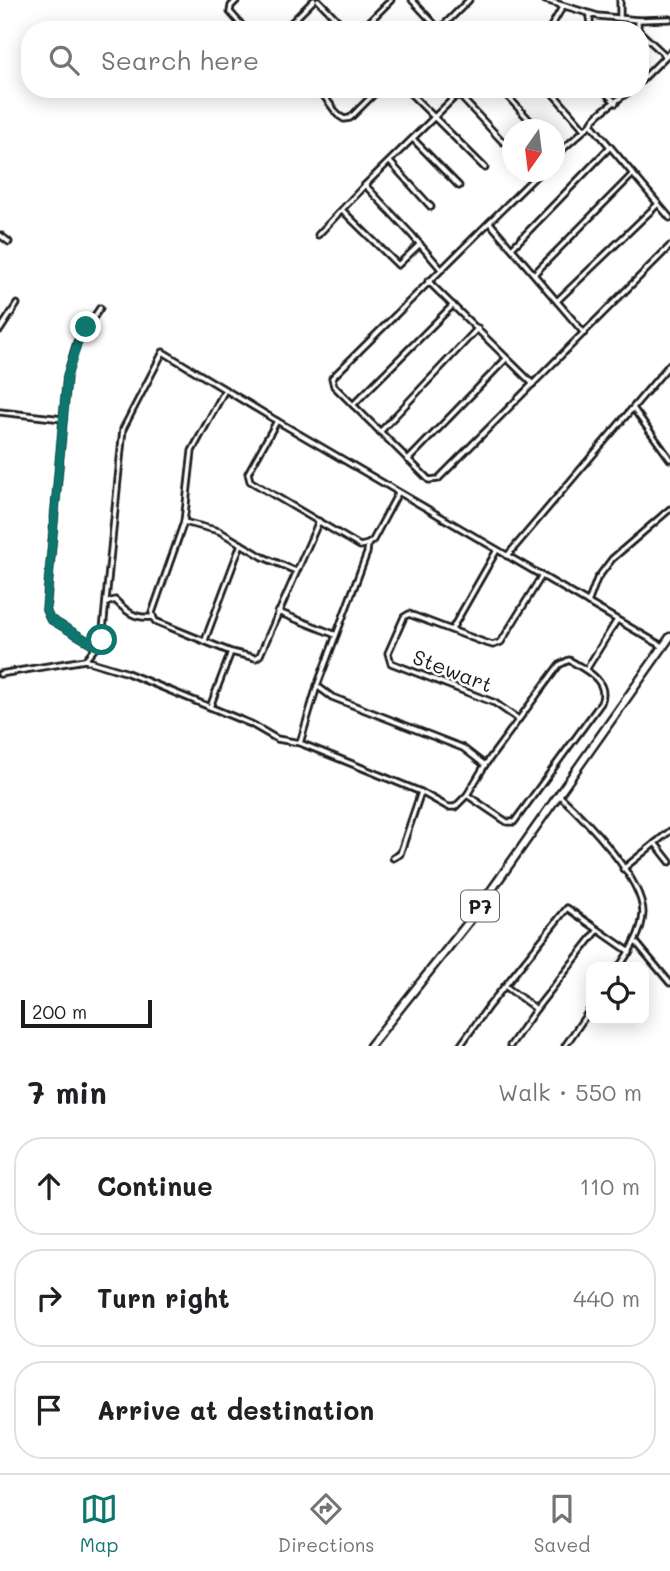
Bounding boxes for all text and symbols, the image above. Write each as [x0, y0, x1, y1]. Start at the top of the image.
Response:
search box [21, 21, 649, 98]
icon: search [45, 41, 83, 79]
text: Search here [101, 43, 259, 77]
north arrow [502, 119, 565, 182]
route end [70, 311, 101, 342]
route start [86, 624, 117, 655]
street label: Stewart [409, 642, 497, 698]
road number: P7 [461, 890, 499, 922]
map controls [586, 962, 649, 1025]
button: locate [586, 962, 649, 1025]
scale bar [21, 997, 152, 1029]
text: 200 m [32, 999, 87, 1024]
text: 7 min [28, 1072, 107, 1112]
text: Walk · 550 m [498, 1077, 642, 1107]
icon: ahead [30, 1167, 68, 1205]
text: Continue [97, 1169, 213, 1203]
text: 110 m [580, 1171, 640, 1201]
icon: right [30, 1279, 68, 1317]
text: Turn right [97, 1281, 230, 1315]
text: 440 m [573, 1283, 640, 1313]
icon: arrive [30, 1391, 68, 1429]
text: Arrive at destination [97, 1393, 374, 1427]
tab: Map [80, 1490, 118, 1557]
tab: Directions [278, 1490, 374, 1557]
tab: Saved [534, 1490, 590, 1557]

